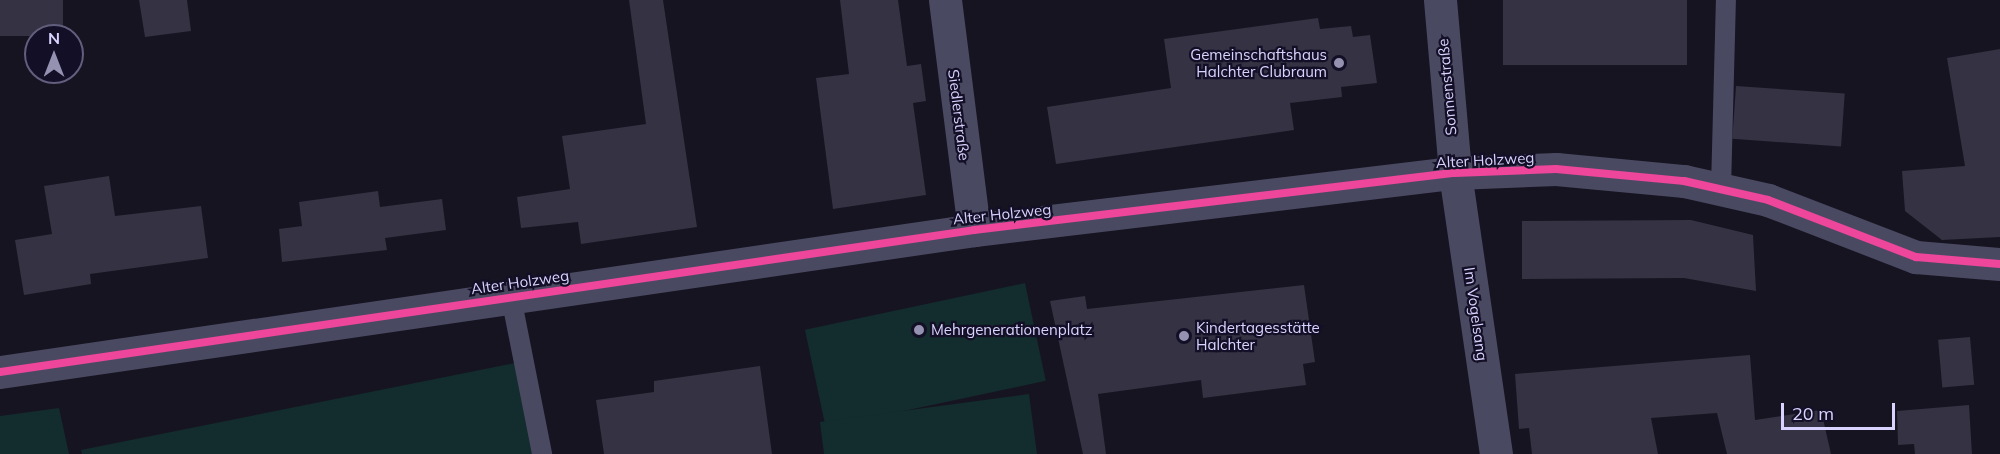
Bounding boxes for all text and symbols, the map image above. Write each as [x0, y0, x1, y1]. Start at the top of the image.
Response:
north arrow [24, 24, 84, 84]
text: N [48, 28, 60, 48]
street label: Sonnenstraße [1434, 38, 1460, 136]
place label: Gemeinschaftshaus Halchter Clubraum [1190, 45, 1327, 80]
marker: Gemeinschaftshaus Halchter Clubraum [1332, 56, 1346, 70]
street label: Siedlerstraße [944, 68, 974, 162]
street label: Alter Holzweg [1435, 148, 1535, 172]
street label: Alter Holzweg [952, 200, 1052, 228]
street label: Alter Holzweg [470, 266, 570, 298]
street label: Im Vogelsang [1461, 266, 1491, 362]
place label: Kindertagesstätte Halchter [1196, 318, 1320, 353]
place label: Mehrgenerationenplatz [931, 321, 1092, 339]
marker: Mehrgenerationenplatz [912, 323, 926, 337]
marker: Kindertagesstätte Halchter [1177, 329, 1191, 343]
scale bar [1784, 391, 1898, 429]
text: 20 m [1792, 402, 1834, 425]

